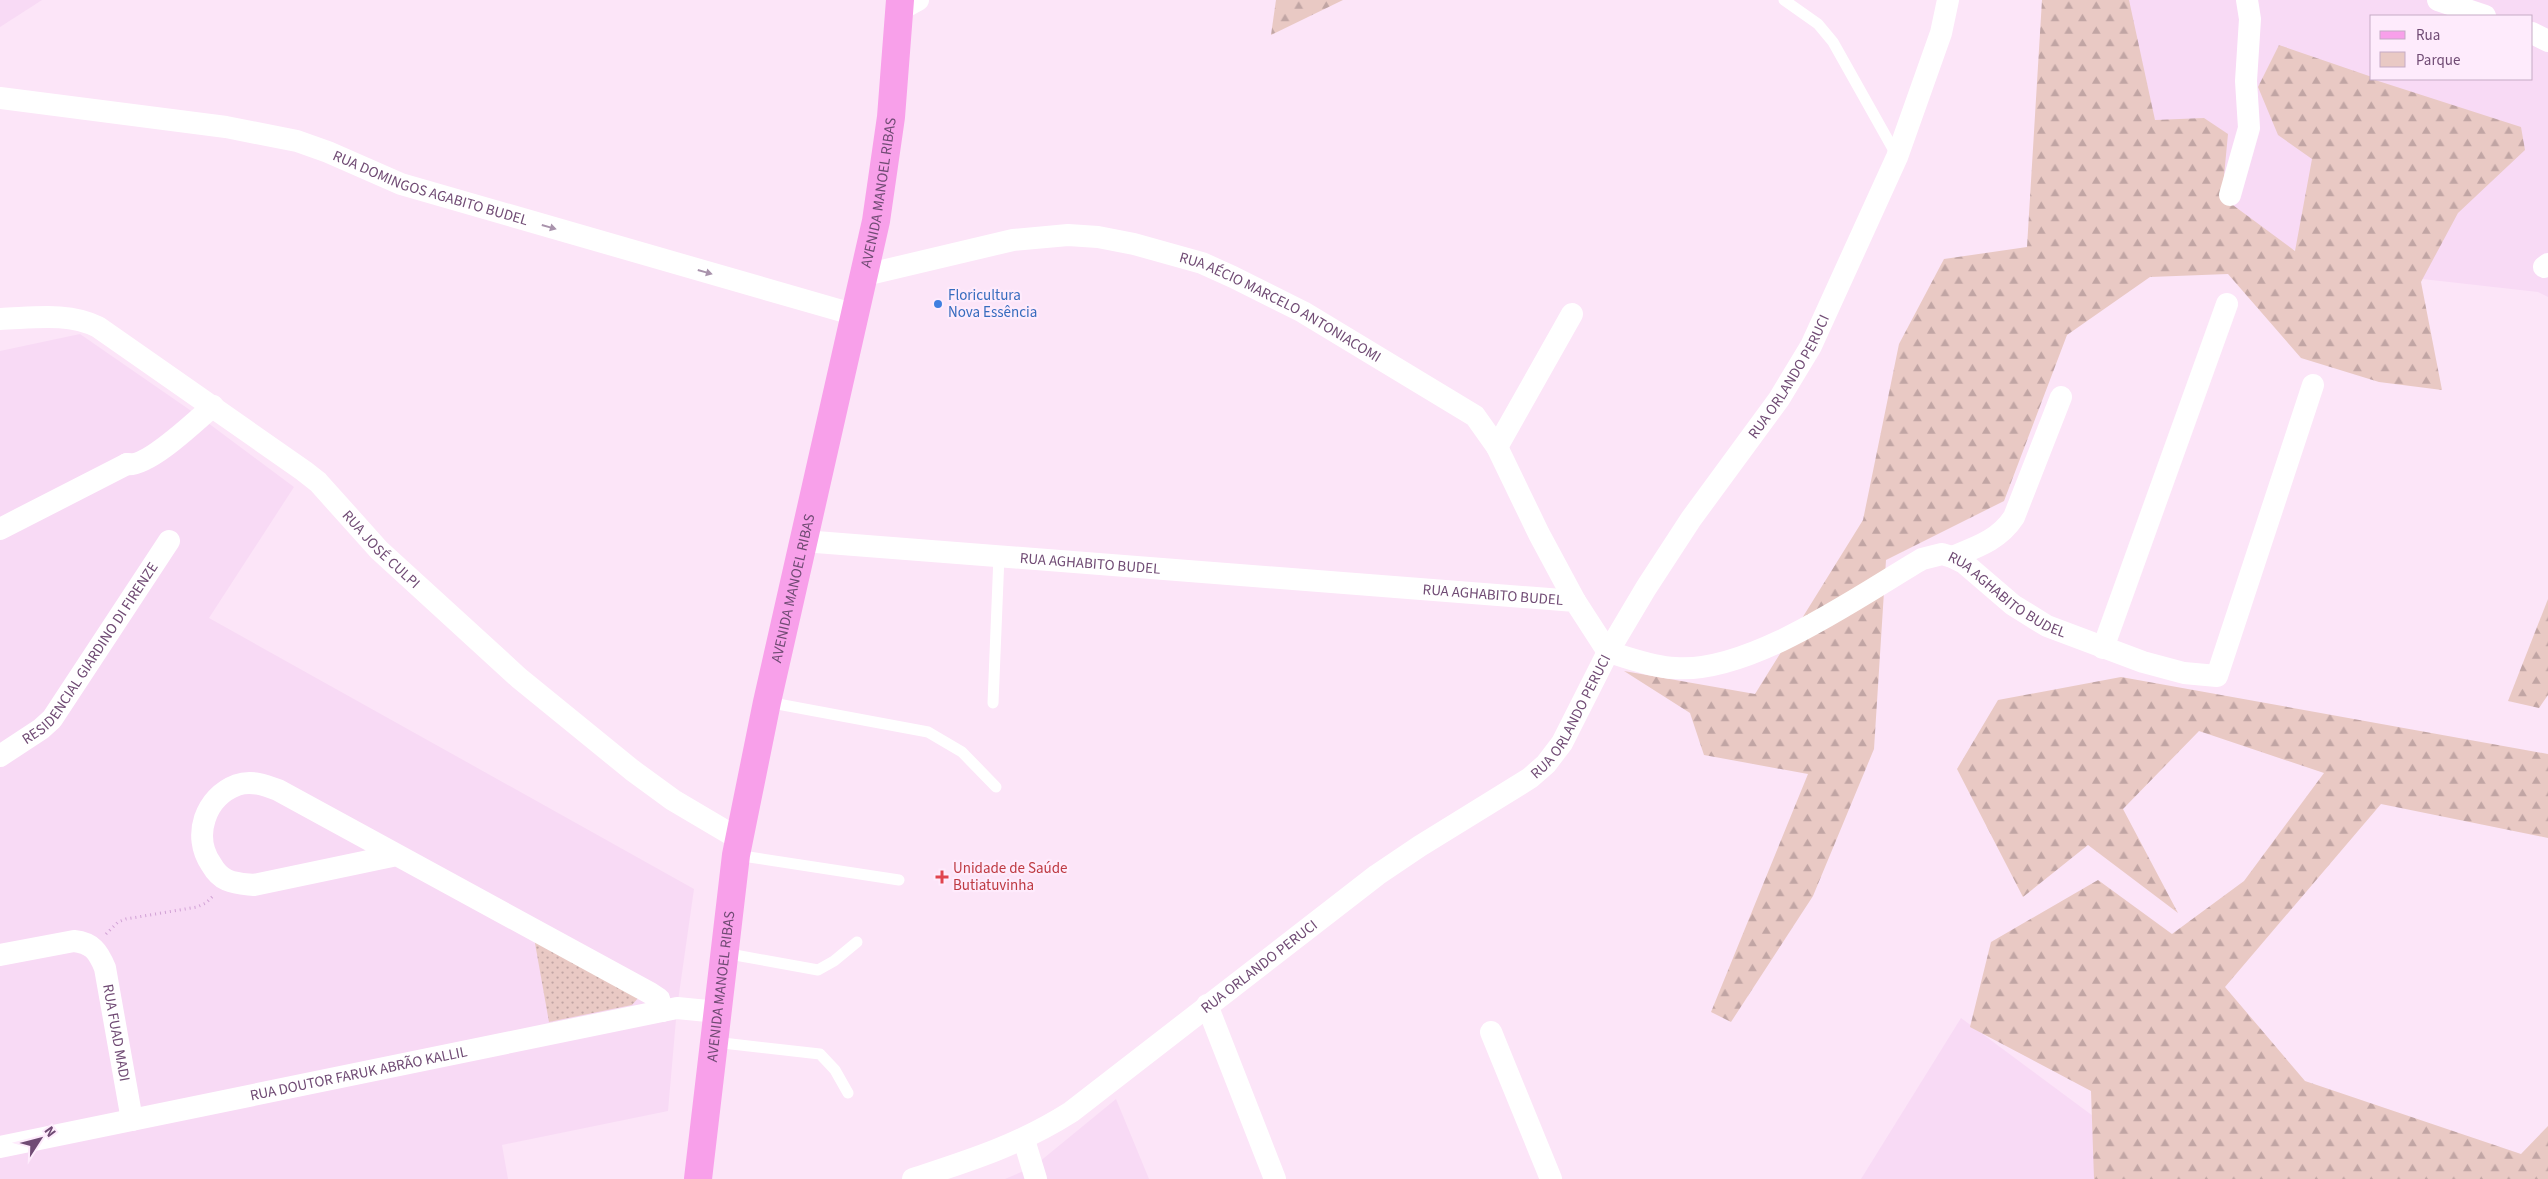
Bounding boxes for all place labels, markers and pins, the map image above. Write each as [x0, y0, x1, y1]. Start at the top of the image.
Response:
place label: Floricultura Nova Essência [948, 285, 1037, 323]
marker: Floricultura Nova Essência [932, 298, 944, 310]
place label: Unidade de Saúde Butiatuvinha [953, 858, 1067, 896]
marker: Unidade de Saúde Butiatuvinha [935, 870, 949, 884]

